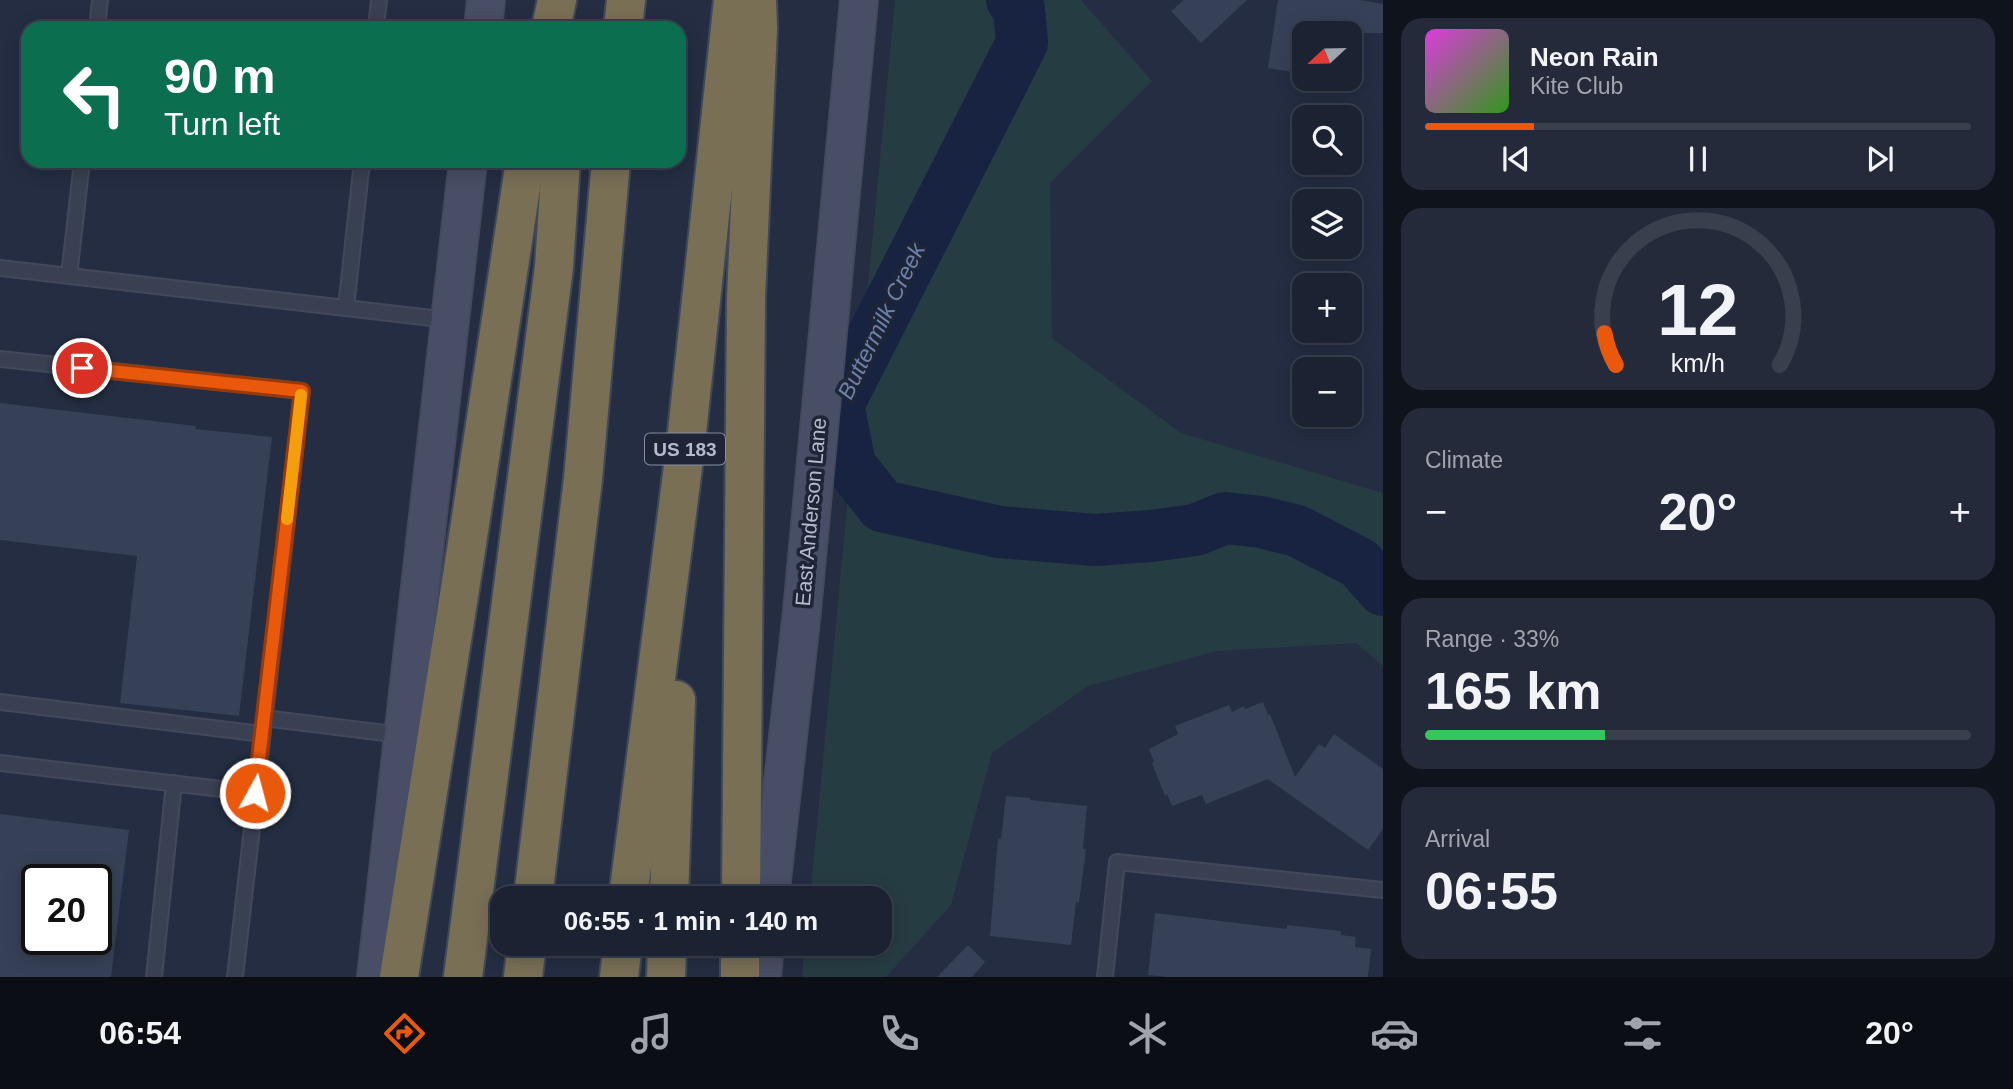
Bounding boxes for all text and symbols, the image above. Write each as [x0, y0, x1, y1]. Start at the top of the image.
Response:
north arrow [1292, 21, 1362, 91]
map controls [1292, 21, 1362, 427]
text: Neon Rain [1530, 42, 1659, 72]
icon: left [49, 49, 140, 140]
text: 90 m [164, 49, 276, 103]
text: Kite Club [1530, 73, 1623, 99]
button: search [1292, 105, 1362, 175]
text: Turn left [164, 106, 280, 142]
icon: previous [1497, 140, 1535, 178]
icon: pause [1679, 140, 1717, 178]
icon: next [1861, 140, 1899, 178]
button: layers [1292, 189, 1362, 259]
water label: Buttermilk Creek [832, 238, 931, 403]
text: 12 [1658, 269, 1738, 350]
button: + [1292, 273, 1362, 343]
pin [52, 338, 112, 398]
icon: arrive [63, 349, 101, 387]
text: km/h [1671, 349, 1725, 377]
button: − [1292, 357, 1362, 427]
street label: East Anderson Lane [791, 417, 830, 607]
road number: US 183 [645, 433, 725, 464]
text: Climate [1425, 447, 1503, 473]
text: 20° [1659, 483, 1737, 541]
text: − [1425, 491, 1447, 533]
text: + [1949, 491, 1971, 533]
text: Range · 33% [1425, 626, 1559, 652]
text: 165 km [1425, 662, 1601, 720]
position arrow [218, 756, 292, 830]
text: Arrival [1425, 826, 1490, 852]
text: 06:55 [1425, 862, 1558, 920]
speed limit sign: 20 [21, 864, 112, 955]
text: 06:55 · 1 min · 140 m [564, 906, 818, 936]
icon: directions [380, 1009, 429, 1058]
icon: music [627, 1009, 676, 1058]
icon: phone [875, 1009, 924, 1058]
icon: climate [1123, 1009, 1172, 1058]
icon: car [1370, 1009, 1419, 1058]
icon: filters [1618, 1009, 1667, 1058]
text: 06:54 [99, 1015, 181, 1051]
text: 20° [1865, 1015, 1914, 1051]

